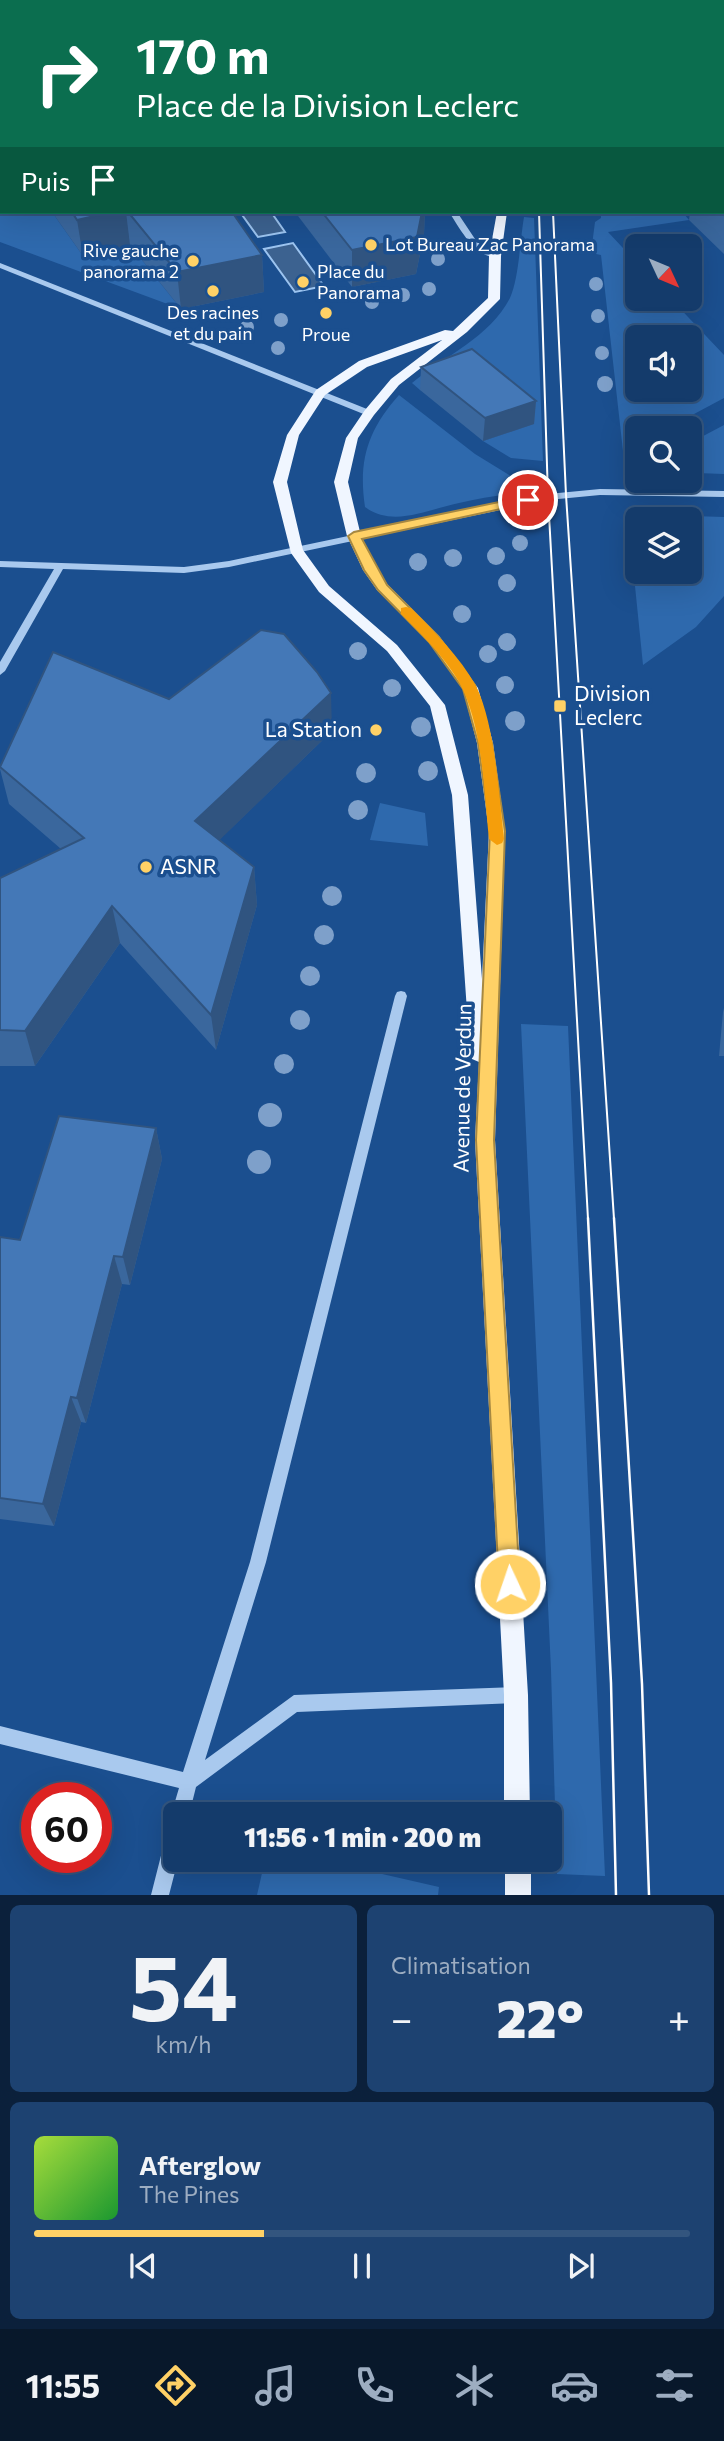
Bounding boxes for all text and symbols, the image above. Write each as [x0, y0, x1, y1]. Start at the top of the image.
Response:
text: 170 m [136, 24, 269, 84]
icon: right [21, 28, 112, 119]
text: Place de la Division Leclerc [136, 84, 519, 124]
icon: arrive [84, 161, 122, 199]
text: Puis [21, 165, 70, 196]
place label: Lot Bureau Zac Panorama [385, 233, 595, 255]
north arrow [625, 234, 702, 312]
map controls [625, 234, 702, 584]
marker: Lot Bureau Zac Panorama [363, 237, 379, 253]
place label: Rive gauche panorama 2 [83, 239, 179, 282]
marker: Rive gauche panorama 2 [185, 253, 201, 269]
place label: Place du Panorama [317, 260, 400, 303]
marker: Place du Panorama [295, 274, 311, 290]
marker: Des racines et du pain [205, 283, 221, 299]
place label: Des racines et du pain [167, 301, 259, 344]
marker: Proue [318, 305, 334, 321]
place label: Proue [302, 323, 350, 345]
button: sound [625, 325, 702, 402]
button: search [625, 416, 702, 493]
pin [498, 470, 558, 530]
icon: arrive [509, 481, 547, 519]
button: layers [625, 507, 702, 584]
place label: Division Leclerc [574, 680, 651, 729]
marker: Division Leclerc [552, 698, 568, 714]
place label: La Station [265, 716, 362, 741]
marker: La Station [368, 722, 384, 738]
place label: ASNR [160, 853, 217, 878]
marker: ASNR [138, 859, 154, 875]
street label: Avenue de Verdun [448, 1003, 475, 1173]
position arrow [473, 1547, 547, 1621]
speed limit sign: 60 [21, 1782, 112, 1873]
text: 11:56 · 1 min · 200 m [244, 1821, 481, 1852]
text: 54 [129, 1928, 238, 2040]
text: Climatisation [391, 1951, 531, 1979]
text: 22° [496, 1985, 584, 2049]
text: − [391, 1994, 413, 2041]
text: + [668, 1994, 690, 2041]
text: km/h [156, 2030, 211, 2058]
text: Afterglow [139, 2149, 261, 2180]
text: The Pines [139, 2180, 240, 2208]
icon: previous [124, 2247, 162, 2285]
icon: pause [343, 2247, 381, 2285]
icon: next [562, 2247, 600, 2285]
icon: directions [151, 2361, 200, 2410]
icon: music [251, 2361, 300, 2410]
icon: phone [350, 2361, 399, 2410]
icon: climate [450, 2361, 499, 2410]
icon: car [550, 2361, 599, 2410]
icon: filters [650, 2361, 699, 2410]
text: 11:55 [25, 2365, 100, 2405]

